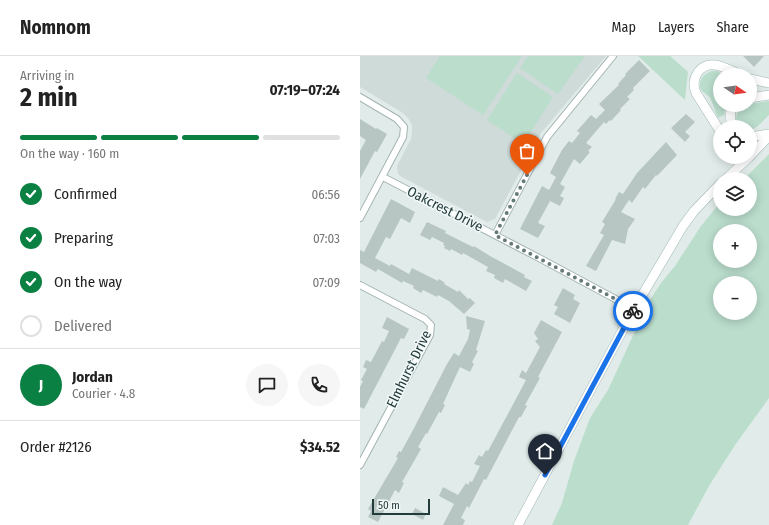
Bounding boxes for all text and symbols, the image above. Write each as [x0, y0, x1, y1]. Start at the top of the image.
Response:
text: Nomnom [20, 16, 91, 39]
text: Map [612, 19, 636, 36]
text: Layers [658, 19, 694, 36]
text: Share [716, 19, 749, 36]
text: Arriving in [20, 68, 74, 83]
north arrow [713, 68, 757, 112]
map controls [713, 68, 757, 320]
text: 07:19–07:24 [269, 81, 340, 99]
text: 2 min [20, 82, 78, 113]
button: locate [713, 120, 757, 164]
pin [510, 134, 544, 175]
icon: bag [516, 140, 538, 162]
text: On the way · 160 m [20, 146, 119, 161]
button: layers [713, 172, 757, 216]
icon: check [20, 183, 42, 205]
street label: Oakcrest Drive [404, 183, 486, 235]
text: Confirmed [54, 185, 117, 203]
text: 06:56 [312, 187, 340, 202]
button: + [713, 224, 757, 268]
icon: check [20, 227, 42, 249]
text: Preparing [54, 229, 113, 247]
text: 07:03 [313, 231, 340, 246]
icon: check [20, 271, 42, 293]
text: On the way [54, 273, 122, 291]
text: 07:09 [312, 275, 340, 290]
button: − [713, 276, 757, 320]
courier [613, 291, 653, 331]
icon: bike [622, 300, 644, 322]
text: Delivered [54, 317, 112, 335]
street label: Elmhurst Drive [383, 328, 435, 410]
button: chat [246, 364, 288, 406]
button: phone [298, 364, 340, 406]
text: Jordan [72, 368, 113, 386]
text: J [39, 376, 43, 394]
text: Courier · 4.8 [72, 386, 135, 401]
pin [528, 434, 562, 475]
text: Order #2126 [20, 438, 92, 456]
text: $34.52 [300, 438, 340, 456]
icon: home [534, 440, 556, 462]
scale bar [372, 497, 430, 516]
text: 50 m [378, 499, 400, 512]

